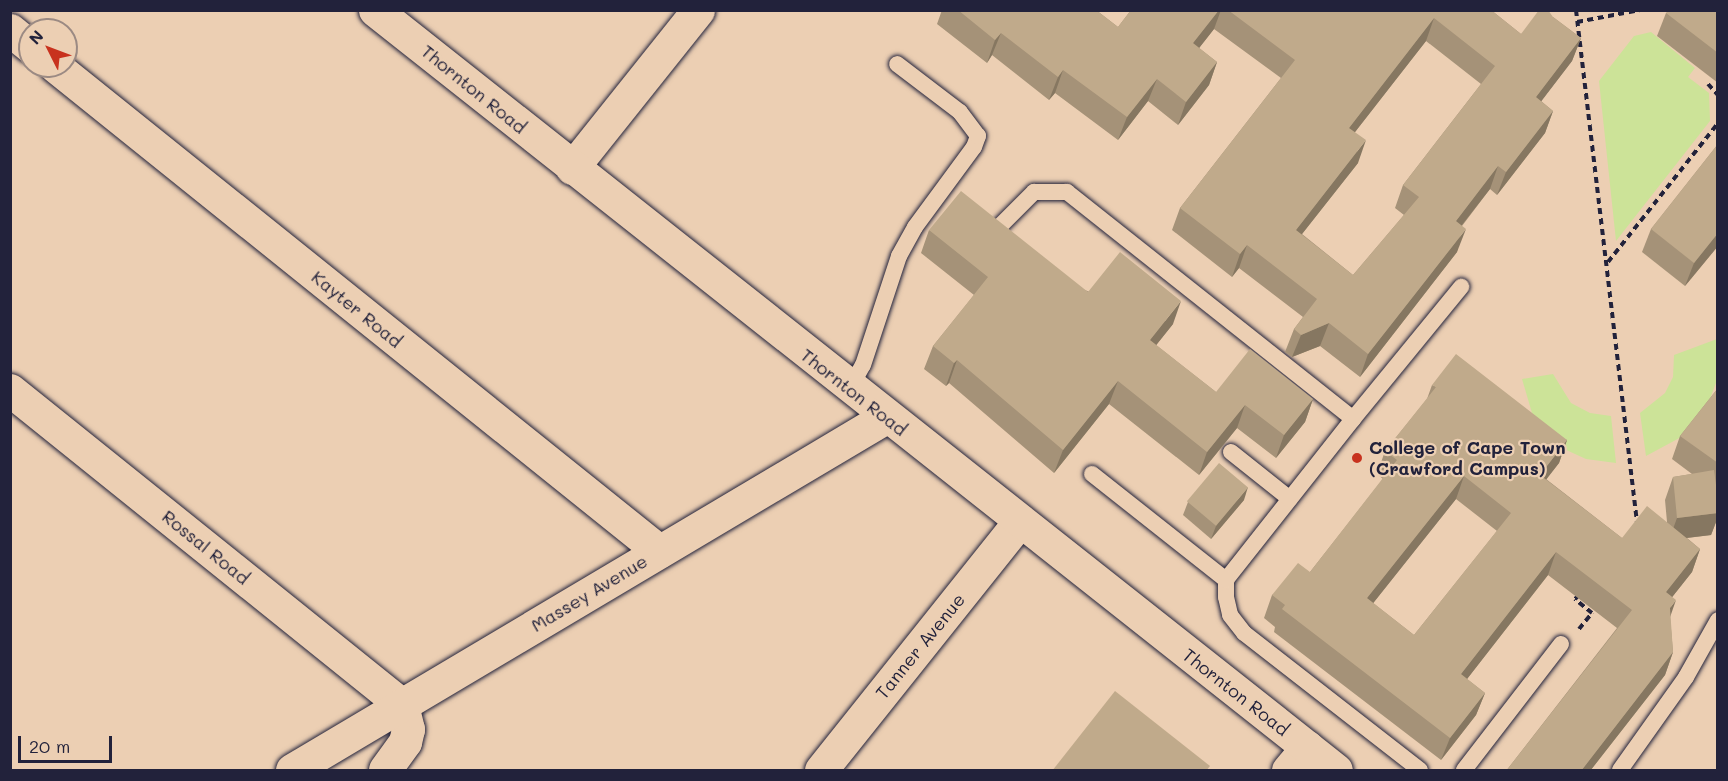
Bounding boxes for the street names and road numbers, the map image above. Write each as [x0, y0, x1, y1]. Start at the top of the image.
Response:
street label: Thornton Road [417, 40, 531, 138]
street label: Kayter Road [307, 266, 407, 352]
street label: Thornton Road [797, 344, 911, 440]
street label: Rossal Road [158, 505, 254, 589]
street label: Massey Avenue [527, 550, 651, 636]
street label: Tanner Avenue [871, 589, 969, 703]
street label: Thornton Road [1179, 644, 1293, 740]

